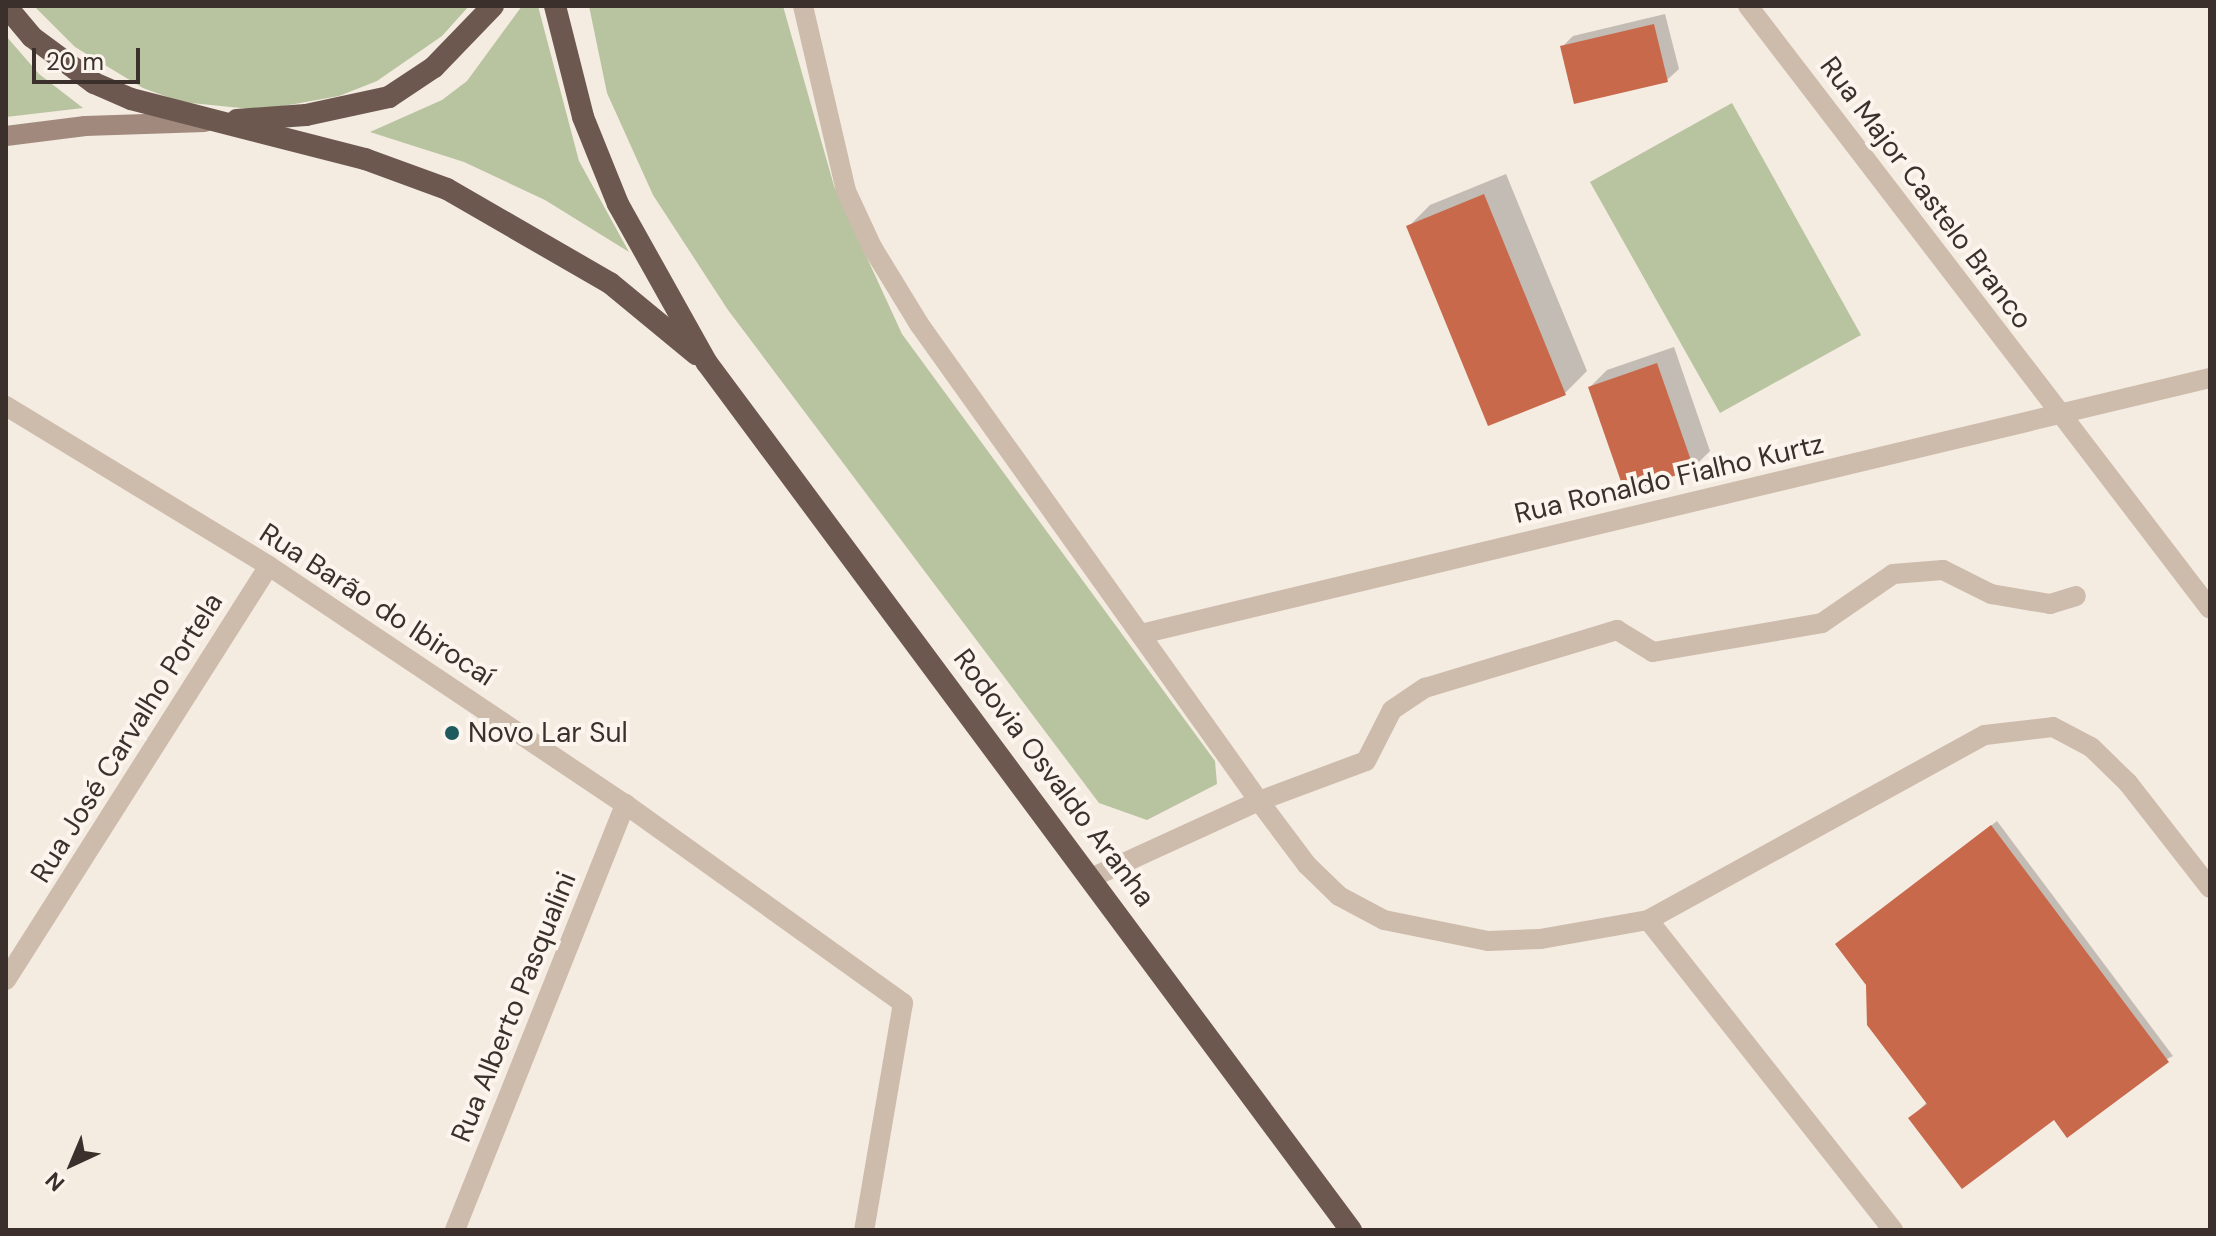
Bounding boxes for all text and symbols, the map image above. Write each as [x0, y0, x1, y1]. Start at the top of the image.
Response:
scale bar [36, 32, 144, 82]
text: 20 m [46, 46, 104, 77]
street label: Rua Major Castelo Branco [1813, 50, 2039, 336]
street label: Rua Ronaldo Fialho Kurtz [1511, 427, 1827, 531]
street label: Rua Barão do Ibirocaí [253, 516, 501, 694]
street label: Rua José Carvalho Portela [24, 587, 230, 889]
street label: Rodovia Osvaldo Aranha [946, 643, 1162, 913]
place label: Novo Lar Sul [468, 716, 628, 750]
marker: Novo Lar Sul [443, 724, 461, 742]
street label: Rua Alberto Pasqualini [444, 867, 584, 1147]
north arrow [32, 1124, 112, 1204]
text: N [39, 1166, 71, 1198]

